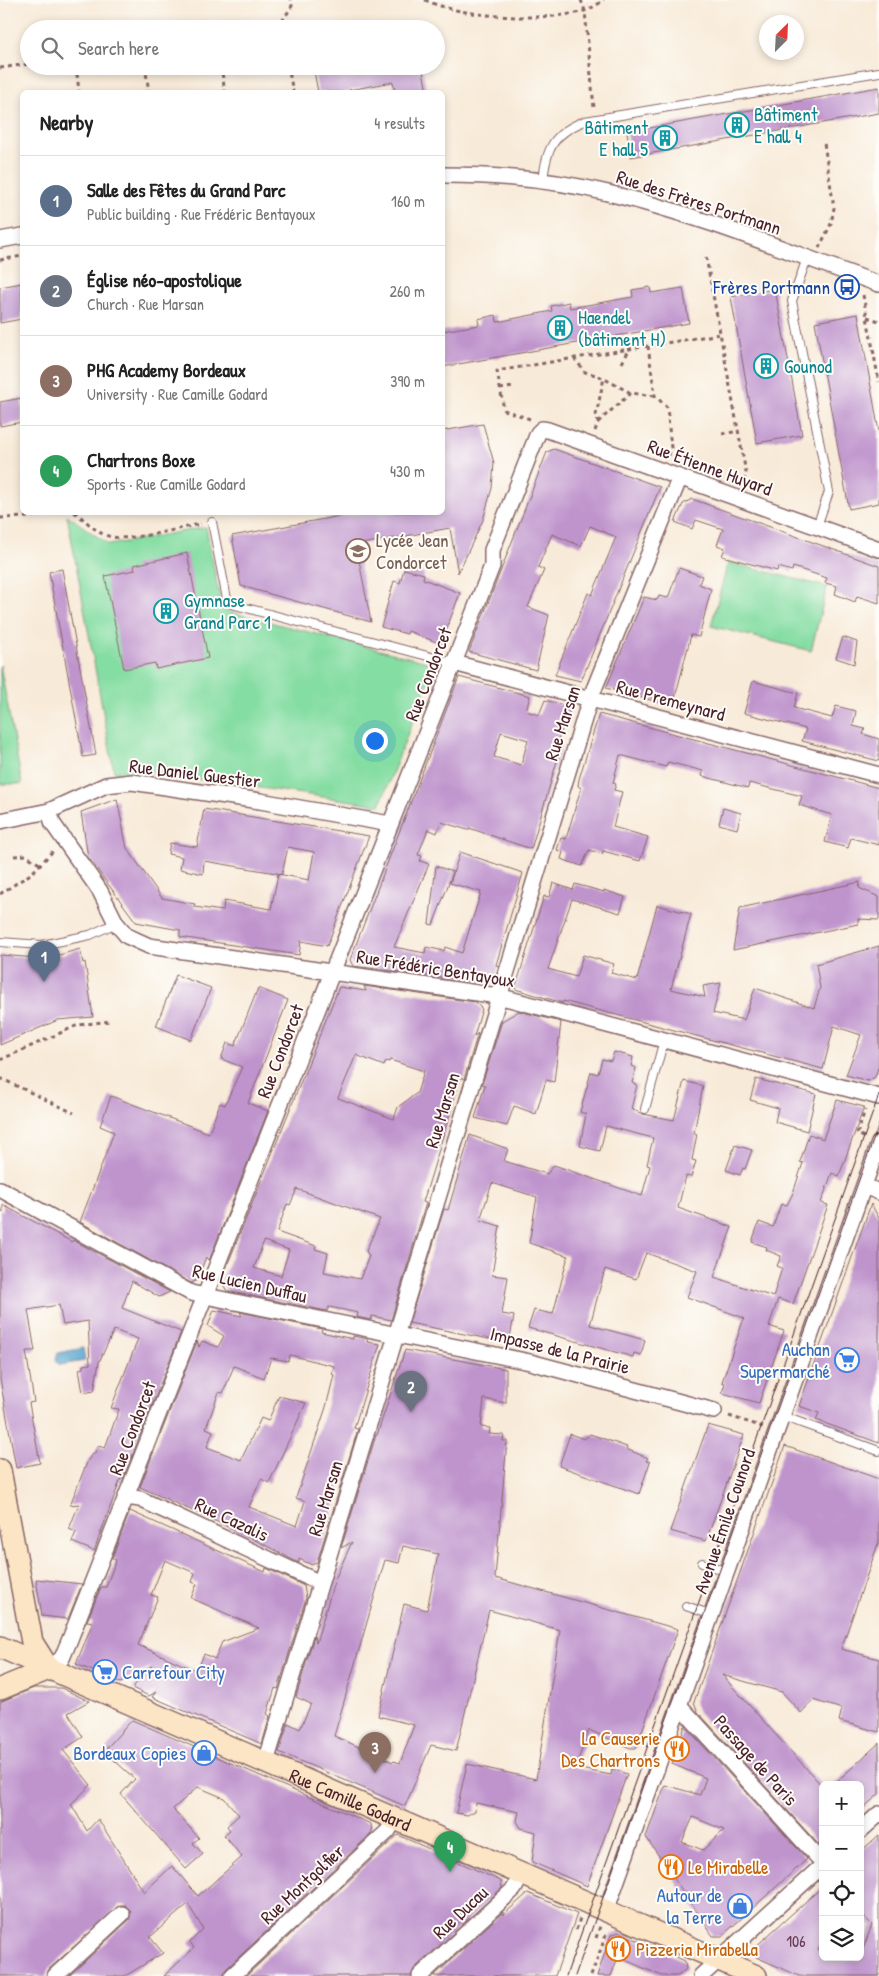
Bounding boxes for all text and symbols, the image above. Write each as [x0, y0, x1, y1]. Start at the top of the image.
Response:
north arrow [759, 15, 804, 60]
search box [20, 20, 445, 75]
icon: search [38, 34, 66, 62]
text: Search here [78, 35, 159, 61]
place label: Bâtiment E hall 4 [754, 101, 818, 149]
text: Nearby [40, 108, 93, 137]
text: 4 results [374, 112, 425, 134]
building icon: Bâtiment E hall 4 [724, 112, 750, 138]
place label: Bâtiment E hall 5 [585, 114, 648, 162]
building icon: Bâtiment E hall 5 [652, 125, 678, 151]
street label: Rue des Frères Portmann [613, 163, 785, 241]
text: Salle des Fêtes du Grand Parc [87, 177, 285, 203]
text: 1 [53, 190, 59, 212]
text: 160 m [391, 190, 425, 212]
text: Public building · Rue Frédéric Bentayoux [87, 203, 316, 225]
text: Église néo-apostolique [87, 267, 242, 293]
place label: Frères Portmann [712, 274, 830, 300]
bus stop icon: Frères Portmann [834, 274, 860, 300]
text: 2 [52, 280, 60, 302]
text: 260 m [389, 280, 425, 302]
text: Church · Rue Marsan [87, 293, 204, 315]
place label: Haendel (bâtiment H) [578, 304, 666, 352]
building icon: Haendel (bâtiment H) [547, 315, 573, 341]
building icon: Gounod [753, 353, 779, 379]
place label: Gounod [784, 353, 833, 379]
text: PHG Academy Bordeaux [87, 357, 246, 383]
text: 3 [52, 370, 60, 392]
text: 390 m [390, 370, 425, 392]
text: University · Rue Camille Godard [87, 383, 267, 405]
street label: Rue Étienne Huyard [644, 432, 776, 502]
text: Chartrons Boxe [87, 447, 195, 473]
text: 4 [53, 460, 59, 482]
text: 430 m [390, 460, 425, 482]
text: Sports · Rue Camille Godard [87, 473, 245, 495]
place label: Lycée Jean Condorcet [376, 527, 449, 575]
school or university icon: Lycée Jean Condorcet [345, 538, 371, 564]
place label: Gymnase Grand Parc 1 [184, 587, 271, 635]
building icon: Gymnase Grand Parc 1 [153, 598, 179, 624]
street label: Rue Condorcet [398, 623, 458, 725]
street label: Rue Premeynard [614, 673, 729, 727]
street label: Rue Marsan [538, 682, 586, 764]
your location [362, 728, 388, 754]
street label: Rue Daniel Guestier [128, 752, 263, 794]
pin: 1 [28, 941, 60, 982]
street label: Rue Frédéric Bentayoux [355, 943, 517, 993]
street label: Rue Condorcet [250, 1000, 310, 1102]
street label: Rue Marsan [418, 1069, 466, 1151]
street label: Rue Lucien Duffau [190, 1257, 310, 1309]
street label: Impasse de la Prairie [487, 1320, 633, 1380]
place label: Auchan Supermarché [740, 1336, 830, 1384]
supermarket icon: Auchan Supermarché [834, 1347, 860, 1373]
pin: 2 [395, 1371, 427, 1412]
street label: Rue Condorcet [102, 1377, 162, 1479]
street label: Avenue Émile Counord [687, 1444, 761, 1597]
street label: Rue Marsan [301, 1457, 349, 1539]
street label: Rue Cazalis [191, 1491, 273, 1547]
supermarket icon: Carrefour City [92, 1659, 118, 1685]
place label: Carrefour City [122, 1659, 225, 1685]
street label: Passage de Paris [708, 1709, 804, 1811]
place label: La Causerie Des Chartrons [561, 1725, 660, 1773]
pin: 3 [359, 1732, 391, 1773]
restaurant icon: La Causerie Des Chartrons [664, 1736, 690, 1762]
place label: Bordeaux Copies [73, 1740, 186, 1766]
shop icon: Bordeaux Copies [191, 1740, 217, 1766]
street label: Rue Camille Godard [286, 1762, 416, 1837]
map controls [819, 1781, 864, 1961]
button: + [819, 1781, 864, 1826]
button: − [819, 1826, 864, 1871]
pin: 4 [434, 1831, 466, 1872]
street label: Rue Montgolfier [254, 1838, 350, 1930]
restaurant icon: Le Mirabelle [658, 1854, 684, 1880]
place label: Le Mirabelle [688, 1854, 769, 1880]
button: locate [819, 1871, 864, 1916]
street label: Rue Ducau [427, 1879, 494, 1944]
place label: Autour de la Terre [657, 1882, 722, 1930]
shop icon: Autour de la Terre [727, 1893, 753, 1919]
button: layers [819, 1916, 864, 1961]
house number: 106 [786, 1930, 806, 1952]
restaurant icon: Pizzeria Mirabella [605, 1936, 631, 1962]
place label: Pizzeria Mirabella [636, 1936, 759, 1962]

